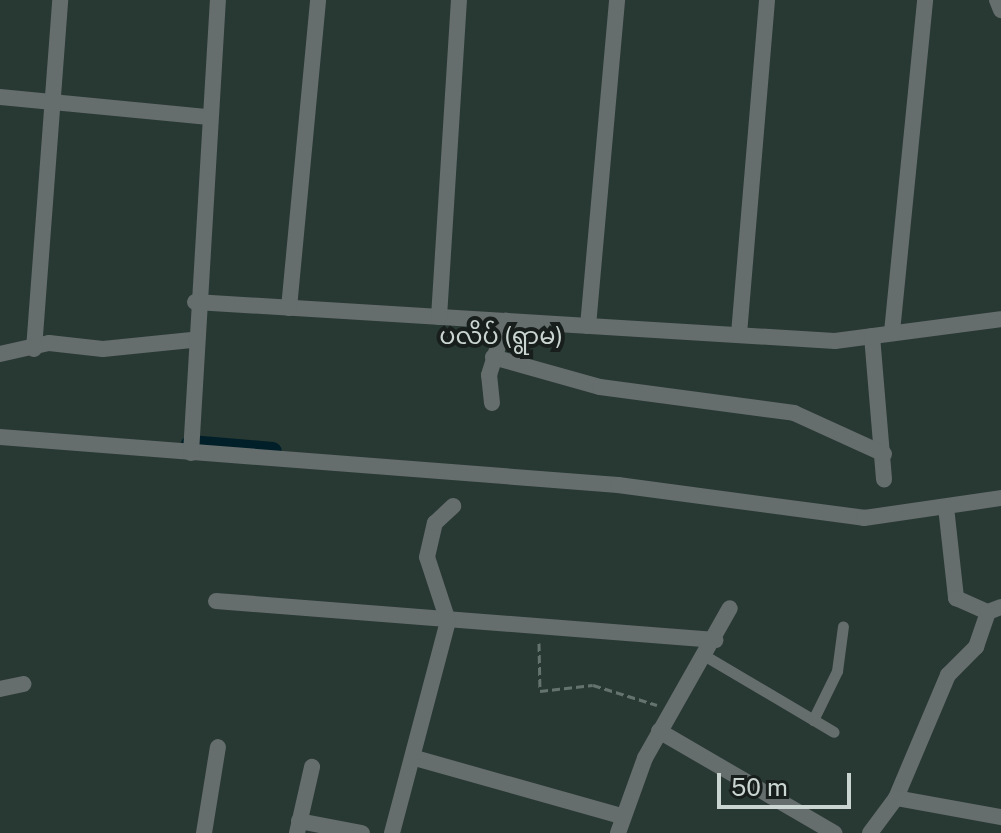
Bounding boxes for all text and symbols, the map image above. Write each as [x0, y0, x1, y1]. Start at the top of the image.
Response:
district label: ပလိပ် (ရွာမ) [439, 322, 563, 350]
scale bar [721, 757, 855, 807]
text: 50 m [731, 773, 788, 801]

